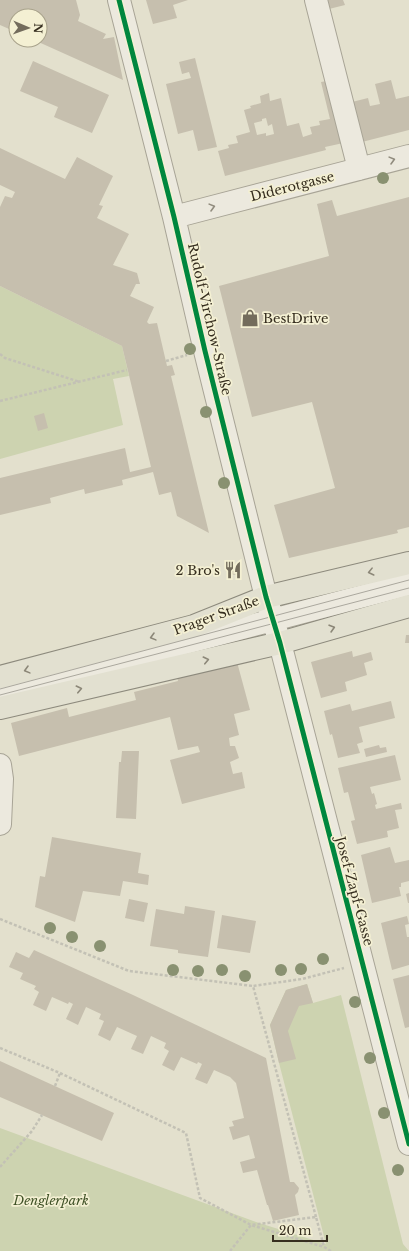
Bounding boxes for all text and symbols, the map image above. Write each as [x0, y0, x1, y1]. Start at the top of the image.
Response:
north arrow [8, 8, 48, 48]
text: N [31, 23, 45, 34]
one-way arrow [389, 157, 395, 165]
street label: Diderotgasse [248, 168, 336, 205]
one-way arrow [208, 203, 215, 212]
street label: Rudolf-Virchow-Straße [184, 241, 235, 397]
shop icon: BestDrive [240, 308, 260, 328]
place label: BestDrive [263, 310, 328, 327]
restaurant icon: 2 Bro's [223, 560, 243, 580]
place label: 2 Bro's [175, 562, 220, 579]
one-way arrow [368, 567, 374, 575]
street label: Prager Straße [171, 592, 261, 639]
one-way arrow [328, 624, 335, 633]
one-way arrow [150, 632, 156, 640]
one-way arrow [202, 657, 209, 665]
one-way arrow [24, 665, 31, 674]
one-way arrow [76, 686, 82, 694]
street label: Josef-Zapf-Gasse [331, 833, 377, 948]
park label: Denglerpark [12, 1192, 89, 1209]
scale bar [273, 1217, 327, 1243]
text: 20 m [279, 1223, 311, 1238]

